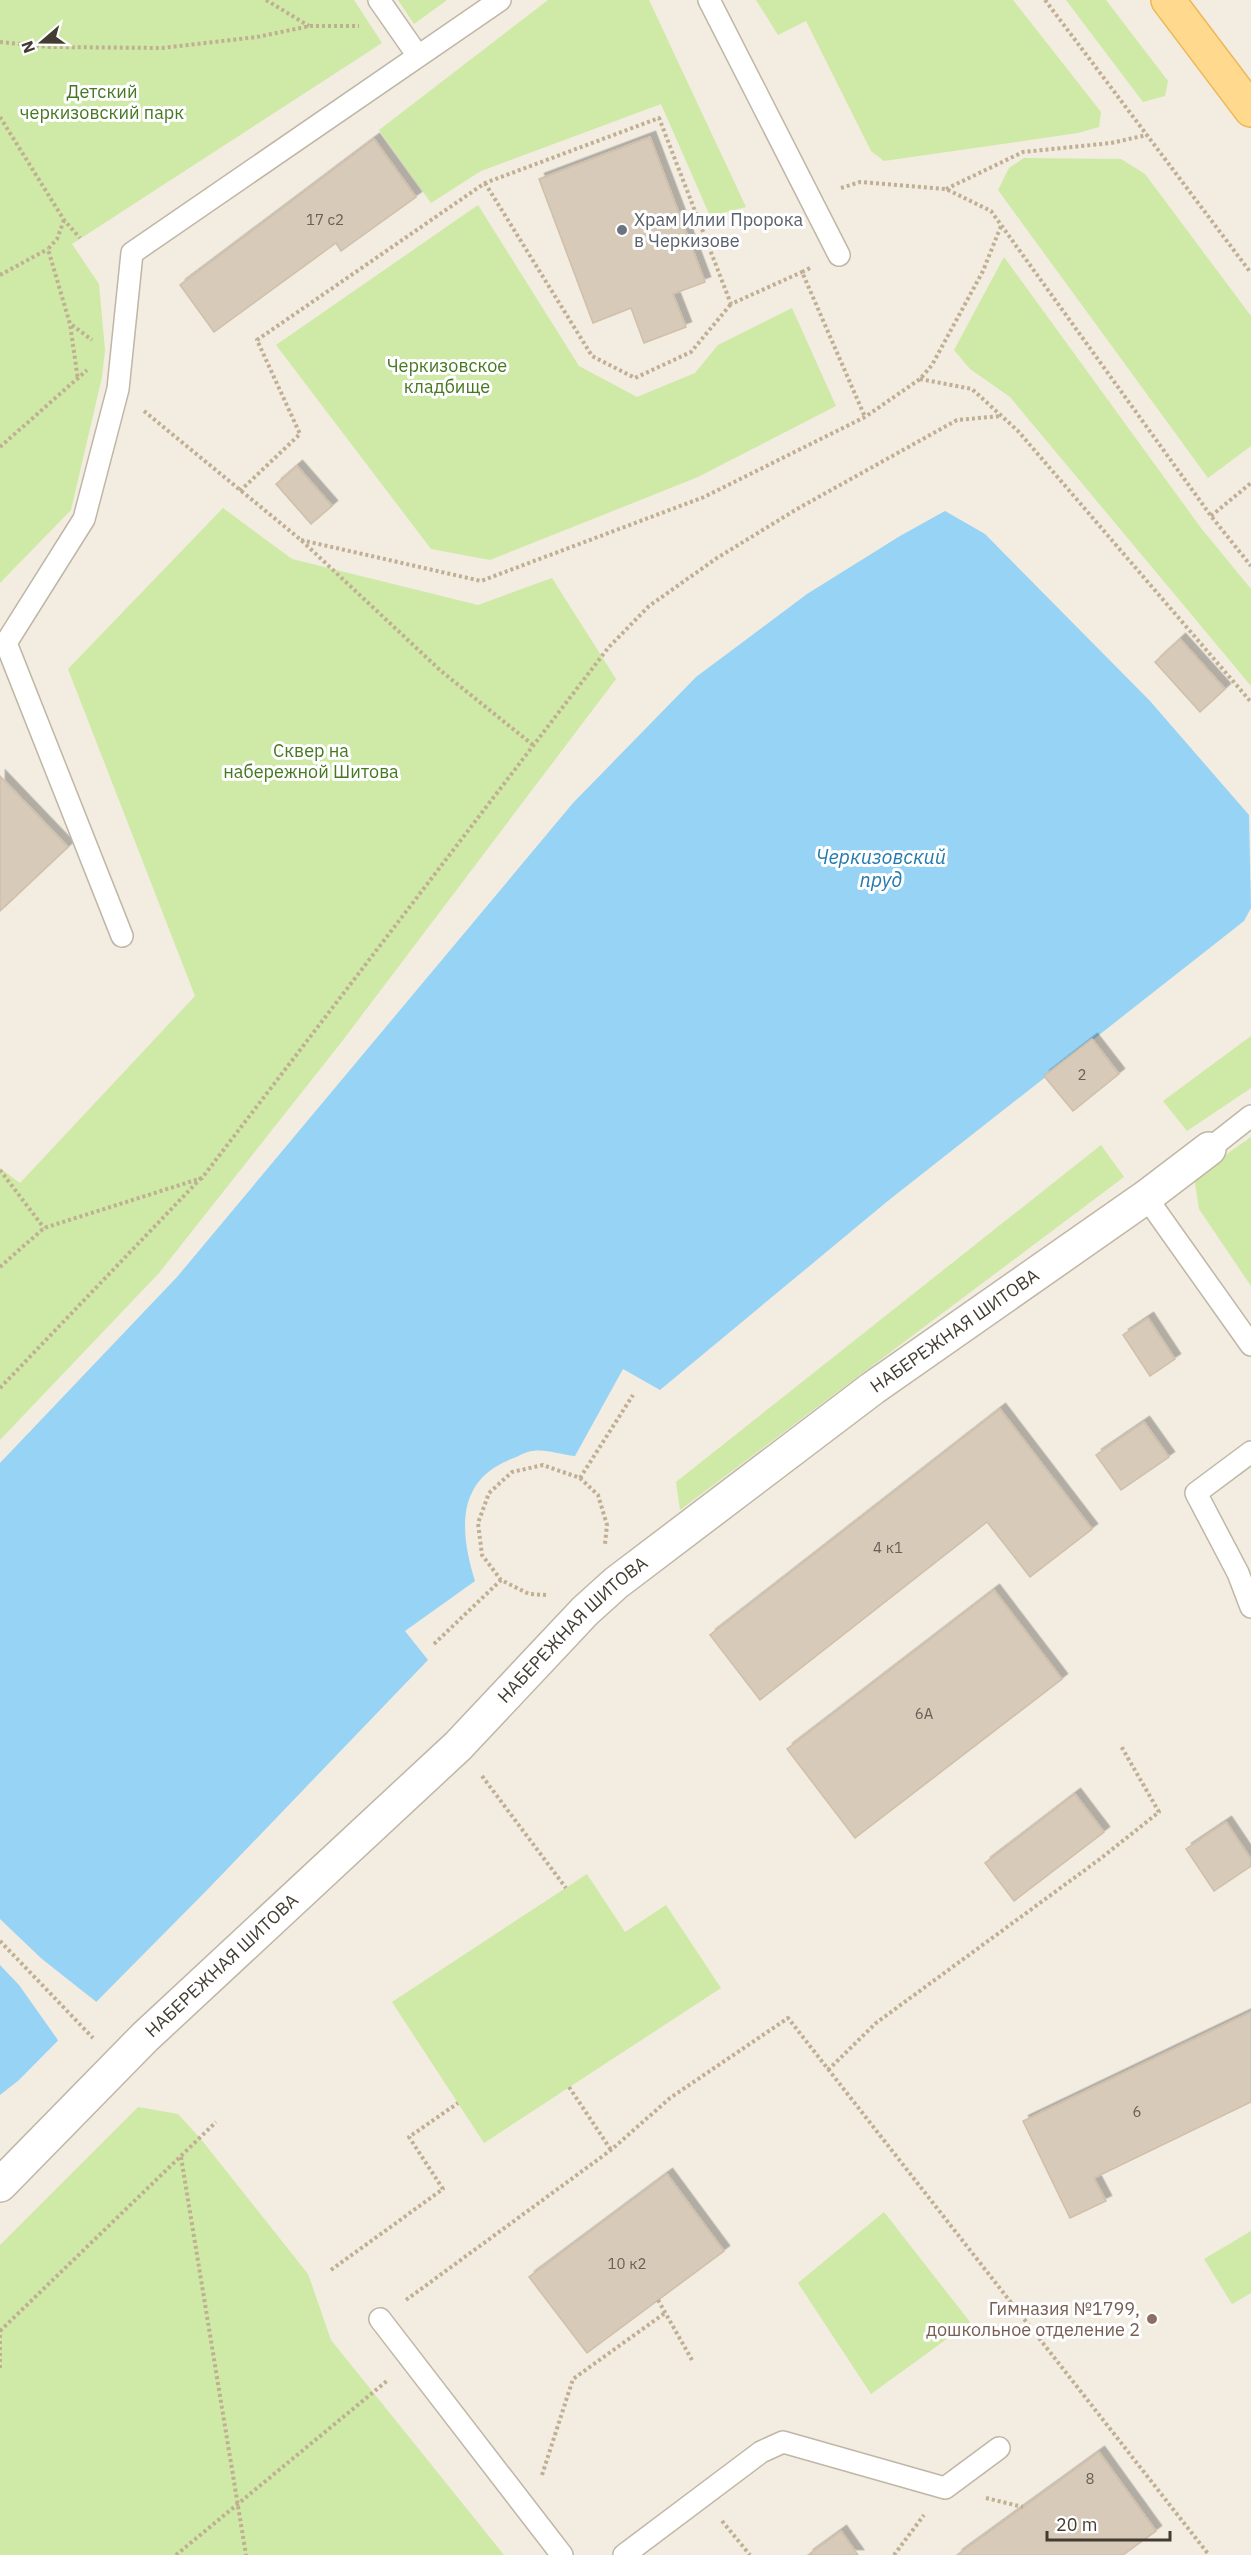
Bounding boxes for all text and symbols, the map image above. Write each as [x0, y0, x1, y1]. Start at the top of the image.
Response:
north arrow [12, 12, 72, 72]
text: N [17, 38, 39, 56]
park label: Детский черкизовский парк [20, 80, 184, 124]
place label: Храм Илии Пророка в Черкизове [634, 208, 803, 252]
house number: 17 c2 [306, 210, 344, 229]
marker: Храм Илии Пророка в Черкизове [615, 223, 629, 237]
park label: Черкизовское кладбище [387, 354, 507, 398]
park label: Сквер на набережной Шитова [223, 739, 399, 783]
water label: Черкизовский пруд [816, 843, 946, 893]
house number: 2 [1077, 1065, 1087, 1084]
street label: НАБЕРЕЖНАЯ ШИТОВА [865, 1263, 1044, 1397]
house number: 4 к1 [873, 1538, 903, 1557]
street label: НАБЕРЕЖНАЯ ШИТОВА [492, 1551, 652, 1708]
house number: 6А [915, 1704, 934, 1723]
street label: НАБЕРЕЖНАЯ ШИТОВА [140, 1888, 303, 2042]
house number: 6 [1132, 2102, 1142, 2121]
house number: 10 к2 [608, 2254, 646, 2273]
place label: Гимназия №1799, дошкольное отделение 2 [926, 2297, 1140, 2341]
marker: Гимназия №1799, дошкольное отделение 2 [1145, 2312, 1159, 2326]
house number: 8 [1085, 2469, 1095, 2488]
scale bar [1047, 2504, 1170, 2542]
text: 20 m [1056, 2513, 1098, 2536]

